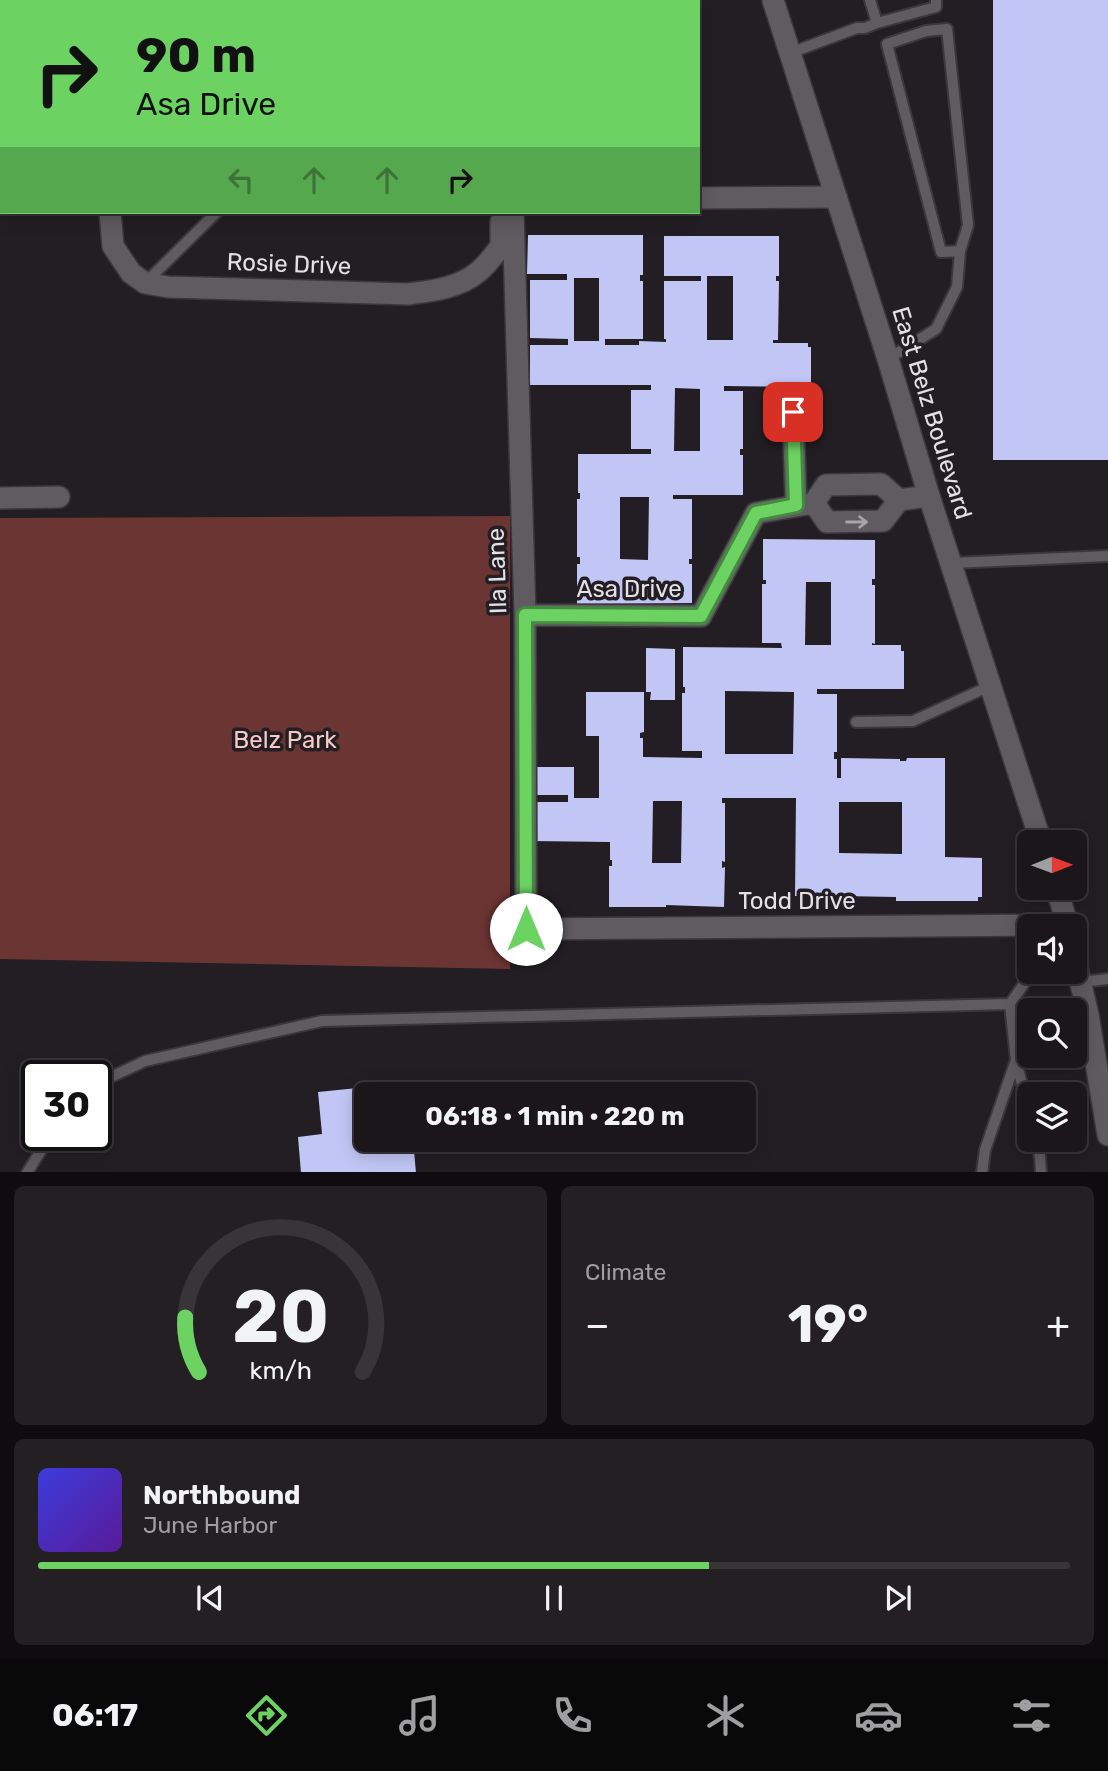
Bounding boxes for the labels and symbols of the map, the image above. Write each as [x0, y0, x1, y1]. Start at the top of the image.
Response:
street label: Rosie Drive [226, 248, 352, 280]
street label: East Belz Boulevard [886, 303, 978, 523]
pin [763, 382, 823, 442]
one-way arrow [845, 515, 868, 529]
street label: Ila Lane [482, 527, 512, 615]
street label: Asa Drive [576, 575, 682, 603]
park label: Belz Park [233, 726, 337, 754]
north arrow [1017, 830, 1087, 900]
street label: Todd Drive [738, 887, 856, 915]
position arrow [489, 892, 563, 966]
speed limit sign: 30 [21, 1060, 112, 1151]

